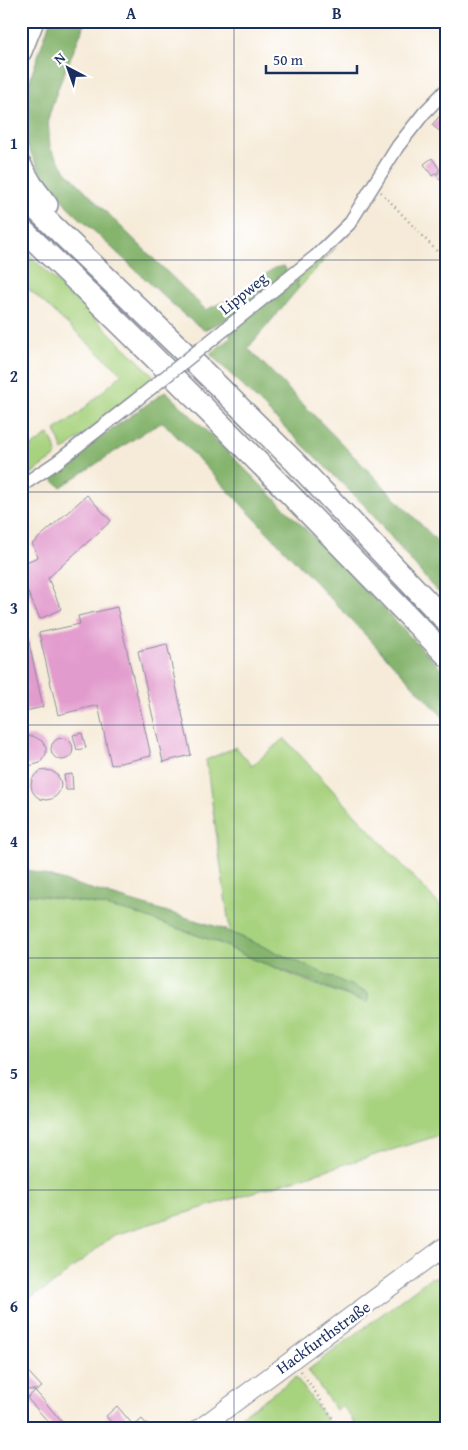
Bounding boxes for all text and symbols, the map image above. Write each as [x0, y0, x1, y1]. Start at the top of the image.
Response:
text: A [126, 1, 137, 25]
text: B [332, 1, 342, 25]
north arrow [42, 42, 92, 92]
scale bar [266, 42, 357, 74]
text: N [49, 47, 70, 69]
text: 50 m [273, 49, 304, 70]
text: 1 [10, 131, 18, 155]
street label: Lippweg [214, 266, 272, 320]
text: 2 [10, 364, 18, 388]
text: 3 [10, 596, 18, 620]
text: 4 [10, 829, 18, 853]
text: 5 [10, 1061, 18, 1085]
text: 6 [10, 1294, 18, 1318]
street label: Hackfurthstraße [271, 1295, 375, 1379]

